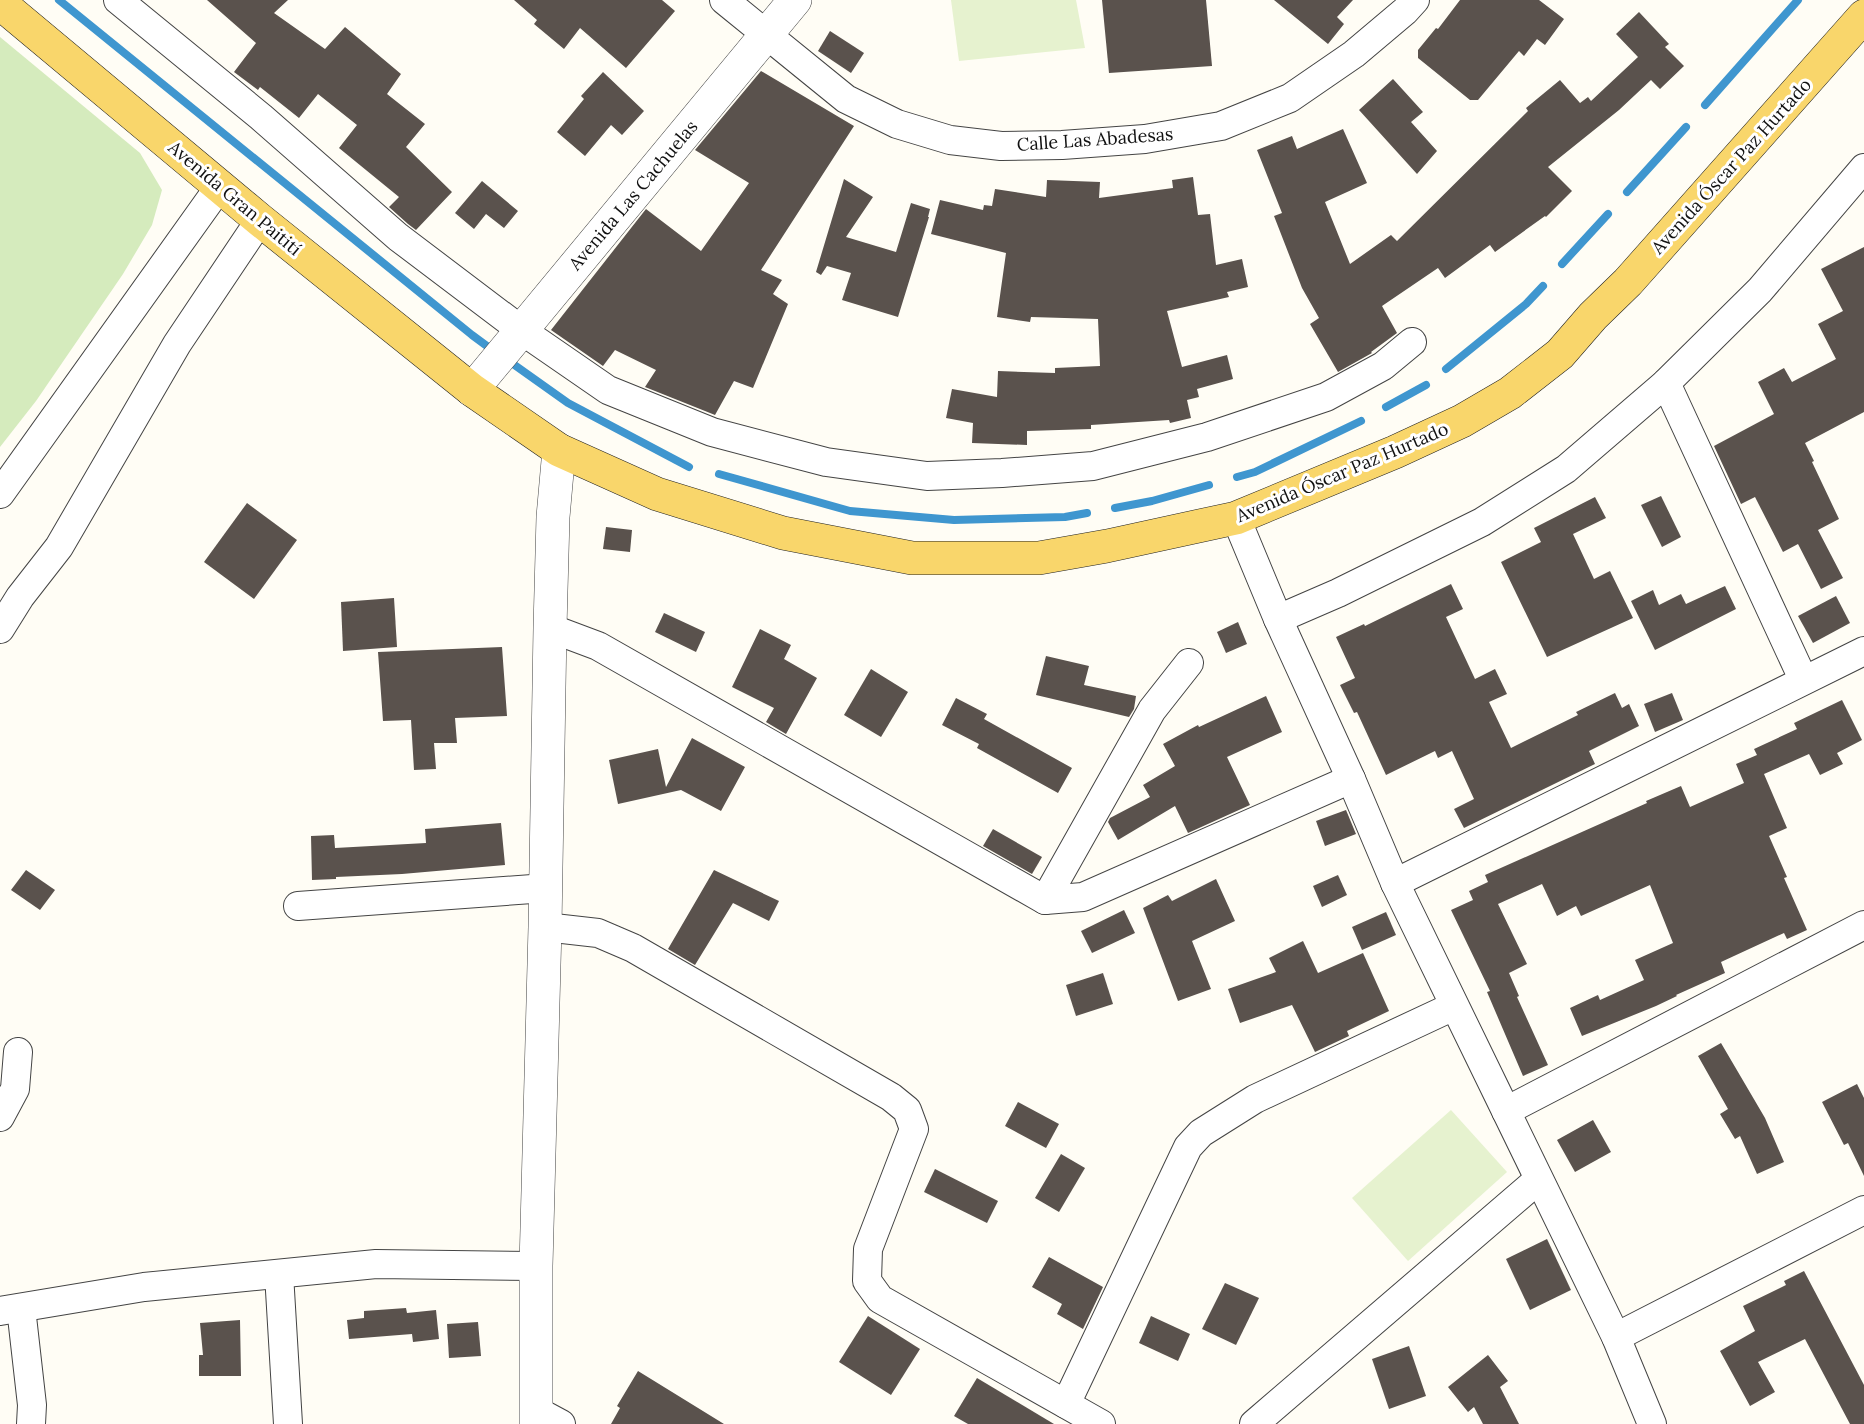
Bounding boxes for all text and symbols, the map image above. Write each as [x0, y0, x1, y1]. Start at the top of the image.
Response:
street label: Avenida Óscar Paz Hurtado [1645, 73, 1816, 259]
street label: Avenida Las Cachuelas [563, 115, 703, 275]
street label: Calle Las Abadesas [1016, 122, 1174, 156]
street label: Avenida Gran Paitití [163, 135, 306, 260]
street label: Avenida Óscar Paz Hurtado [1231, 417, 1452, 528]

